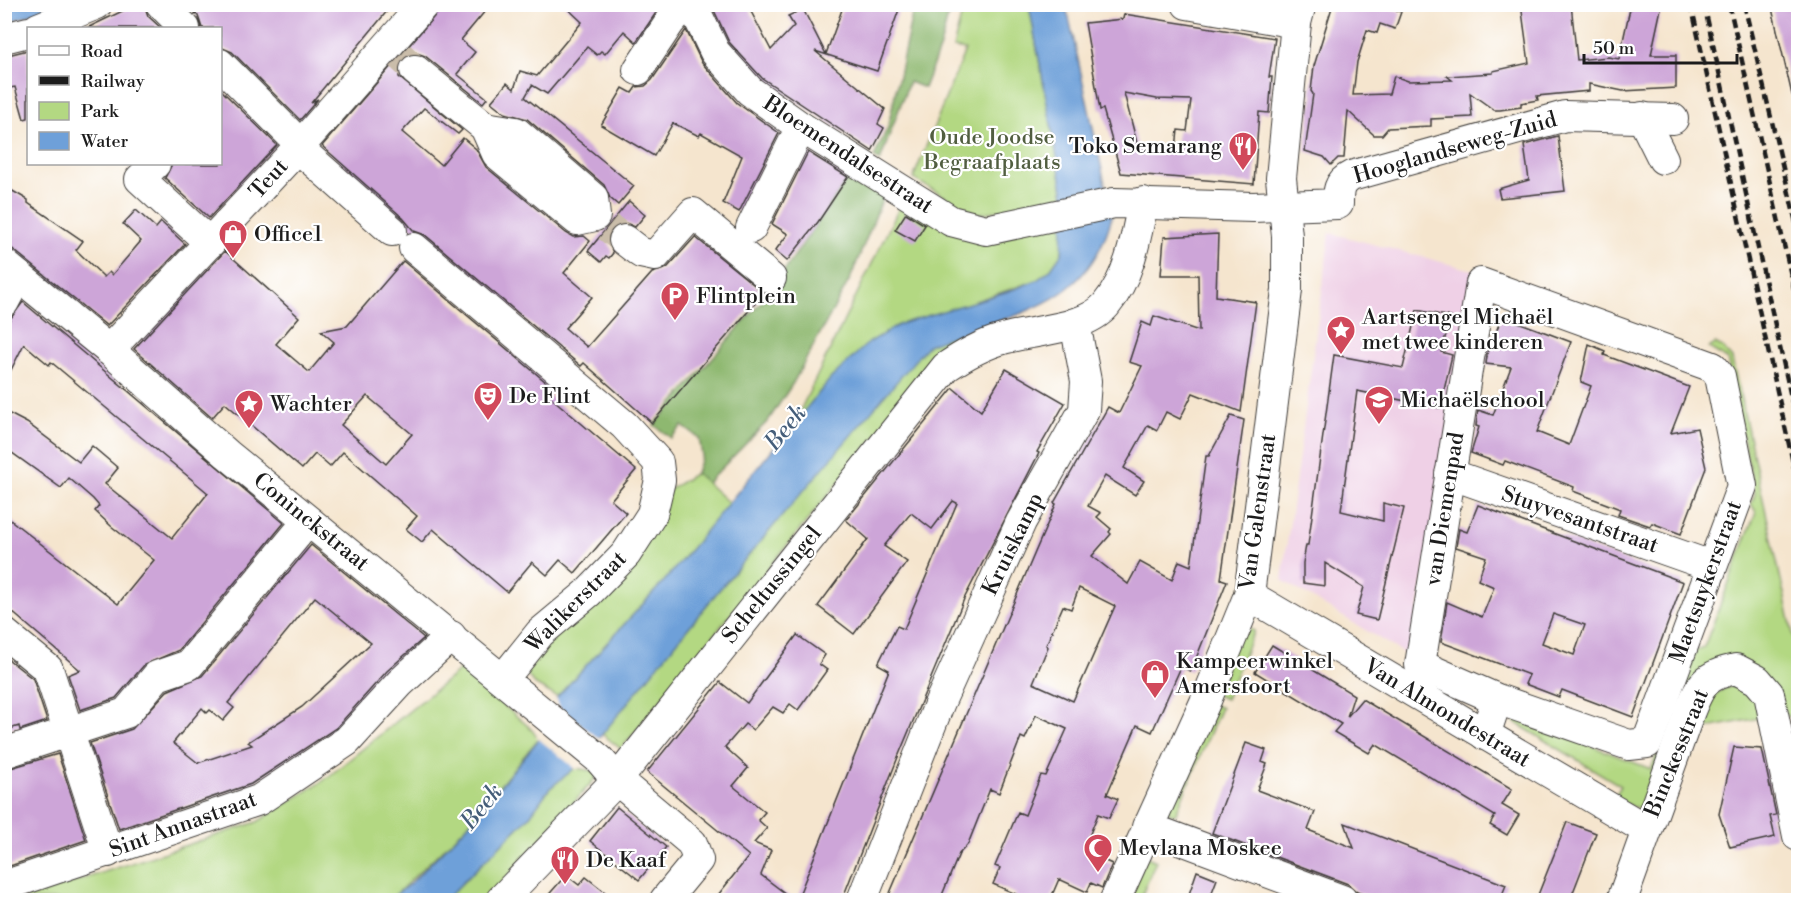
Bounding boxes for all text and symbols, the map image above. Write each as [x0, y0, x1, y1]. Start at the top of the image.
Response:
legend [27, 27, 222, 165]
scale bar [1584, 27, 1737, 65]
text: 50 m [1593, 37, 1635, 60]
text: Road [81, 40, 124, 63]
text: Railway [81, 70, 145, 93]
street label: Bloemendalsestraat [757, 90, 938, 220]
text: Park [81, 100, 120, 123]
street label: Hooglandseweg-Zuid [1350, 106, 1560, 190]
park label: Oude Joodse Begraafplaats [922, 124, 1061, 176]
text: Water [80, 130, 129, 153]
restaurant icon: Toko Semarang [1227, 130, 1259, 172]
place label: Toko Semarang [1069, 133, 1223, 160]
street label: Teut [244, 153, 294, 205]
shop icon: Office1 [217, 218, 249, 260]
place label: Office1 [254, 221, 323, 248]
parking icon: Flintplein [659, 280, 691, 322]
place label: Flintplein [696, 283, 796, 310]
place label: Aartsengel Michaël met twee kinderen [1361, 304, 1554, 356]
place icon: Aartsengel Michaël met twee kinderen [1325, 314, 1357, 356]
theatre icon: De Flint [472, 380, 504, 422]
place label: De Flint [509, 383, 591, 410]
school or university icon: Michaëlschool [1363, 384, 1395, 426]
place label: Michaëlschool [1400, 387, 1545, 414]
place icon: Wachter [233, 388, 265, 430]
place label: Wachter [269, 391, 352, 418]
water label: Beek [758, 399, 814, 458]
street label: van Diemenpad [1419, 430, 1471, 589]
street label: Van Galenstraat [1234, 432, 1282, 593]
street label: Coninckstraat [248, 467, 375, 577]
street label: Stuyvesantstraat [1498, 481, 1662, 560]
street label: Kruiskamp [977, 488, 1049, 600]
street label: Maetsuykerstraat [1664, 497, 1748, 667]
street label: Scheltussingel [717, 521, 828, 649]
street label: Walikerstraat [519, 545, 633, 659]
place label: Kampeerwinkel Amersfoort [1175, 648, 1333, 700]
street label: Van Almondestraat [1358, 652, 1535, 774]
shop icon: Kampeerwinkel Amersfoort [1139, 658, 1171, 700]
street label: Binckesstraat [1639, 685, 1715, 822]
water label: Beek [454, 778, 510, 837]
street label: Sint Annastraat [106, 786, 261, 864]
mosque icon: Mevlana Moskee [1082, 832, 1114, 874]
place label: Mevlana Moskee [1119, 835, 1282, 862]
restaurant icon: De Kaaf [549, 844, 581, 886]
place label: De Kaaf [586, 847, 667, 874]

